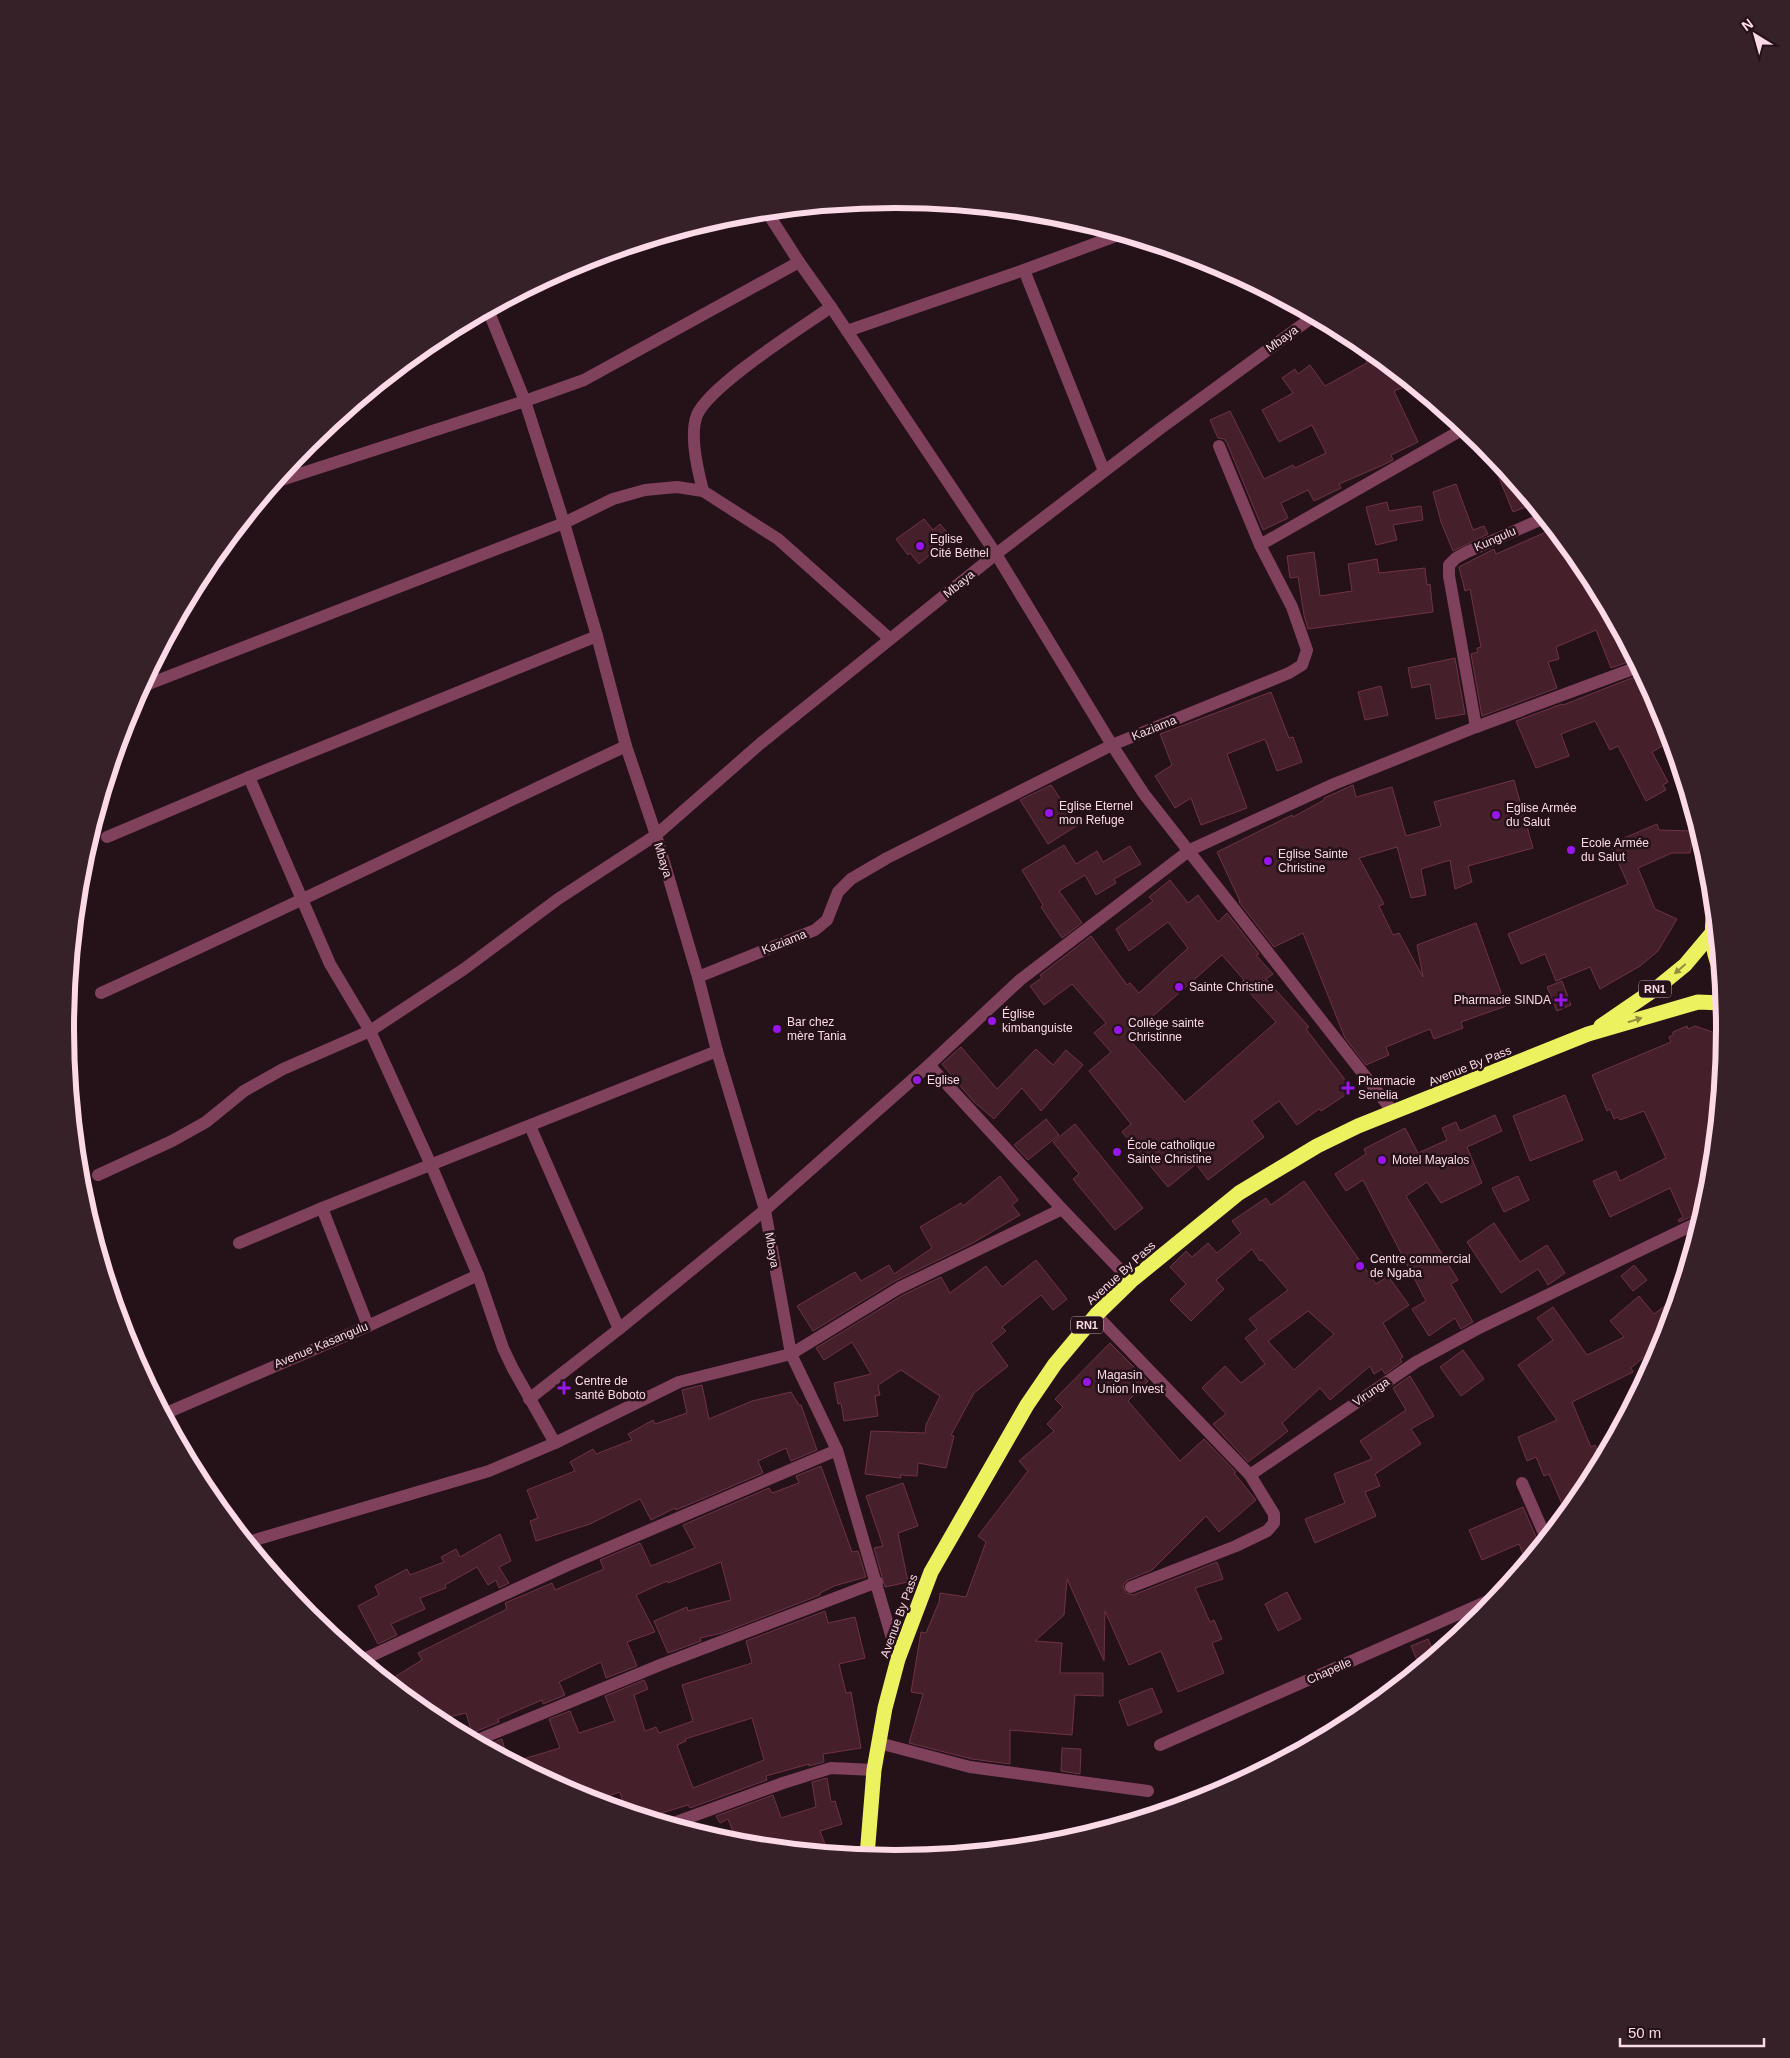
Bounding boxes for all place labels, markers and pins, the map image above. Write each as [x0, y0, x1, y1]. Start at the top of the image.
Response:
place label: Eglise Cité Béthel [930, 532, 989, 560]
marker: Eglise Cité Béthel [914, 540, 926, 552]
place label: Eglise Eternel mon Refuge [1059, 799, 1133, 827]
place label: Eglise Armée du Salut [1506, 801, 1577, 829]
marker: Eglise Eternel mon Refuge [1043, 807, 1055, 819]
marker: Eglise Armée du Salut [1490, 809, 1502, 821]
place label: Ecole Armée du Salut [1581, 836, 1649, 864]
marker: Ecole Armée du Salut [1565, 844, 1577, 856]
place label: Eglise Sainte Christine [1278, 847, 1348, 875]
marker: Eglise Sainte Christine [1262, 855, 1274, 867]
place label: Sainte Christine [1189, 980, 1274, 994]
marker: Sainte Christine [1173, 981, 1185, 993]
place label: Pharmacie SINDA [1454, 993, 1551, 1007]
marker: Pharmacie SINDA [1555, 994, 1567, 1006]
place label: Église kimbanguiste [1002, 1006, 1073, 1035]
place label: Bar chez mère Tania [787, 1015, 846, 1043]
marker: Église kimbanguiste [986, 1015, 998, 1027]
place label: Collège sainte Christinne [1128, 1016, 1204, 1044]
marker: Bar chez mère Tania [771, 1023, 783, 1035]
marker: Collège sainte Christinne [1112, 1024, 1124, 1036]
place label: Eglise [927, 1073, 960, 1087]
marker: Eglise [911, 1074, 923, 1086]
place label: Pharmacie Senelia [1358, 1074, 1416, 1102]
marker: Pharmacie Senelia [1342, 1082, 1354, 1094]
place label: École catholique Sainte Christine [1127, 1137, 1215, 1166]
marker: École catholique Sainte Christine [1111, 1146, 1123, 1158]
place label: Motel Mayalos [1392, 1153, 1469, 1167]
marker: Motel Mayalos [1376, 1154, 1388, 1166]
place label: Centre commercial de Ngaba [1370, 1252, 1471, 1280]
marker: Centre commercial de Ngaba [1354, 1260, 1366, 1272]
place label: Magasin Union Invest [1097, 1368, 1164, 1396]
place label: Centre de santé Boboto [575, 1374, 646, 1402]
marker: Magasin Union Invest [1081, 1376, 1093, 1388]
marker: Centre de santé Boboto [557, 1381, 571, 1395]

